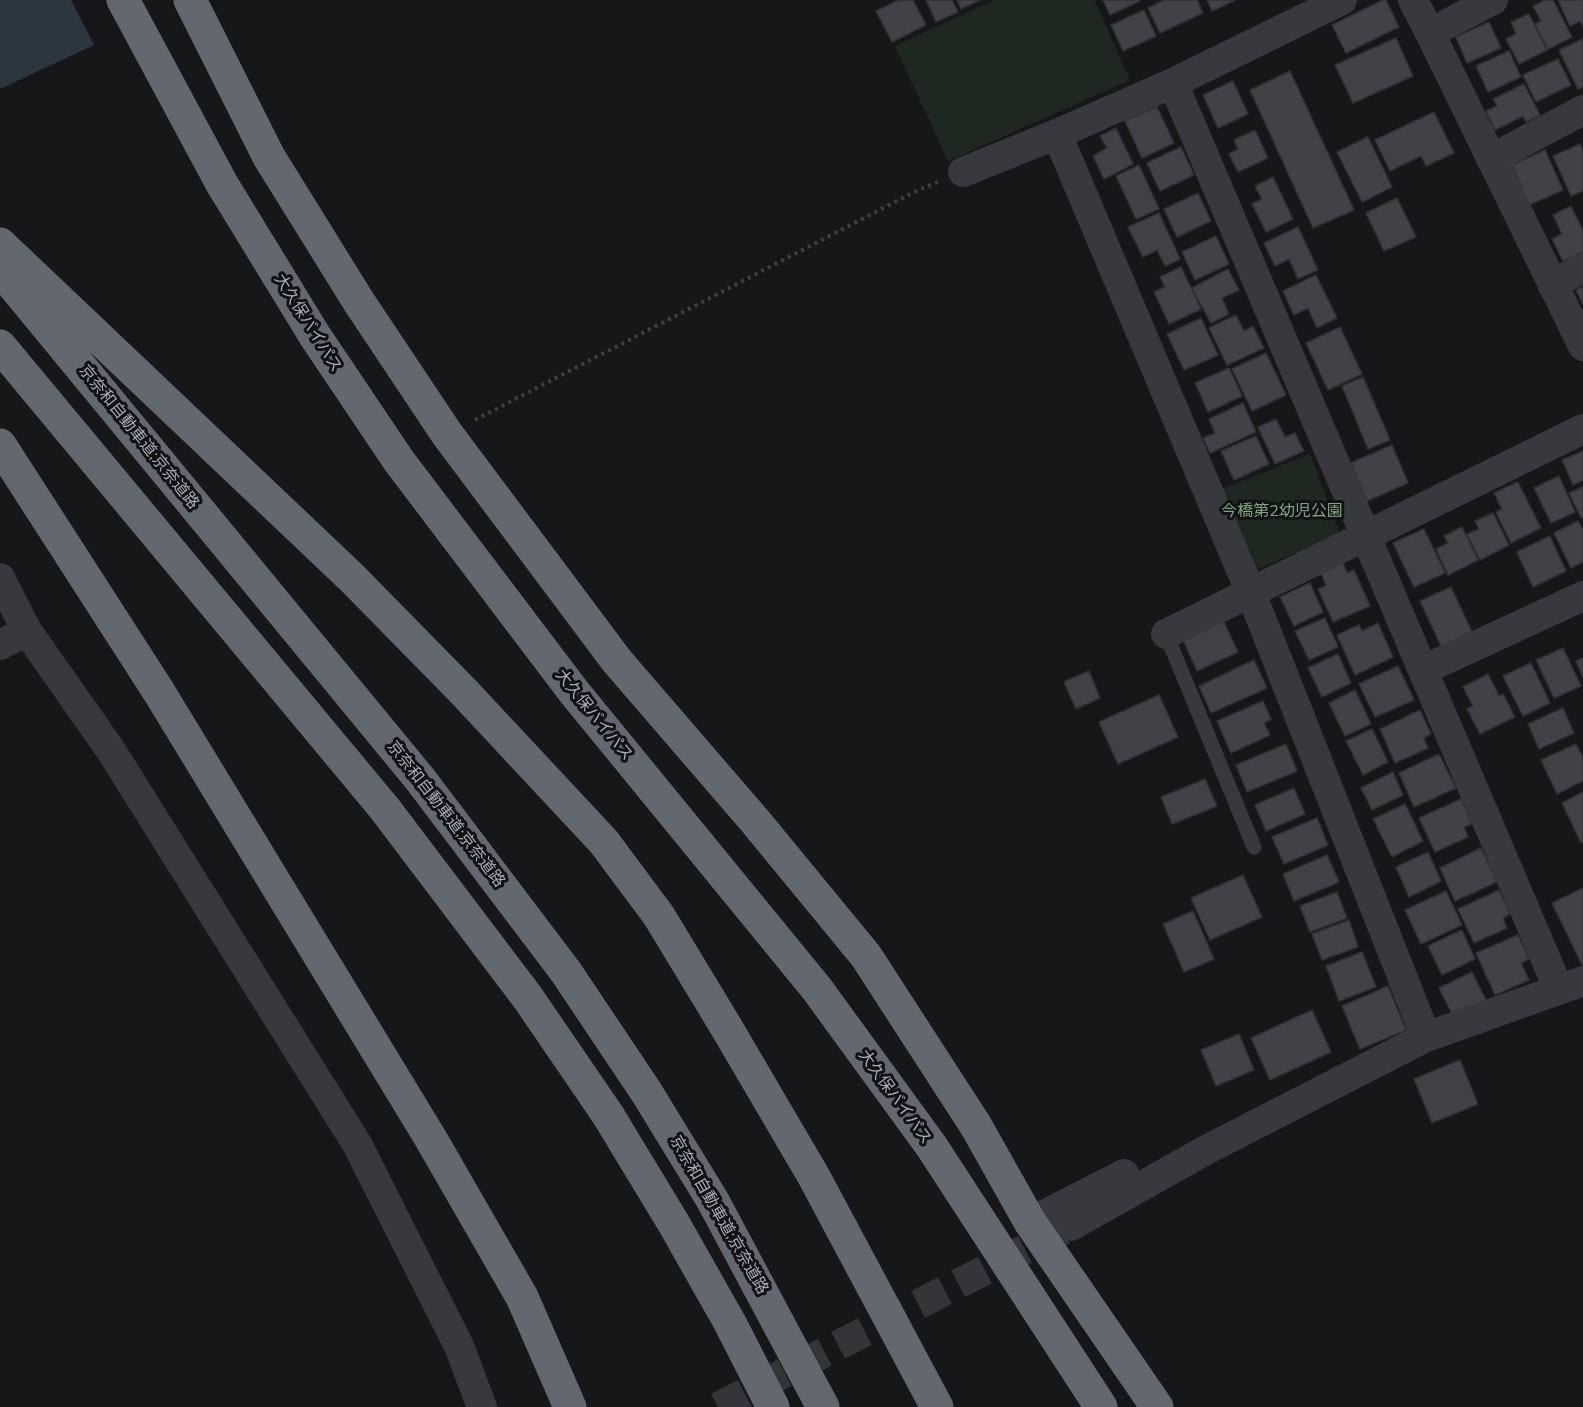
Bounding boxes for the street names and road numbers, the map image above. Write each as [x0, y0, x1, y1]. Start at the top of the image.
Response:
street label: 大久保バイパス [270, 270, 346, 376]
street label: 京奈和自動車道;京奈道路 [75, 361, 203, 513]
street label: 大久保バイパス [551, 665, 637, 765]
street label: 京奈和自動車道;京奈道路 [383, 737, 509, 891]
street label: 大久保バイパス [854, 1046, 936, 1148]
street label: 京奈和自動車道;京奈道路 [666, 1132, 772, 1298]

